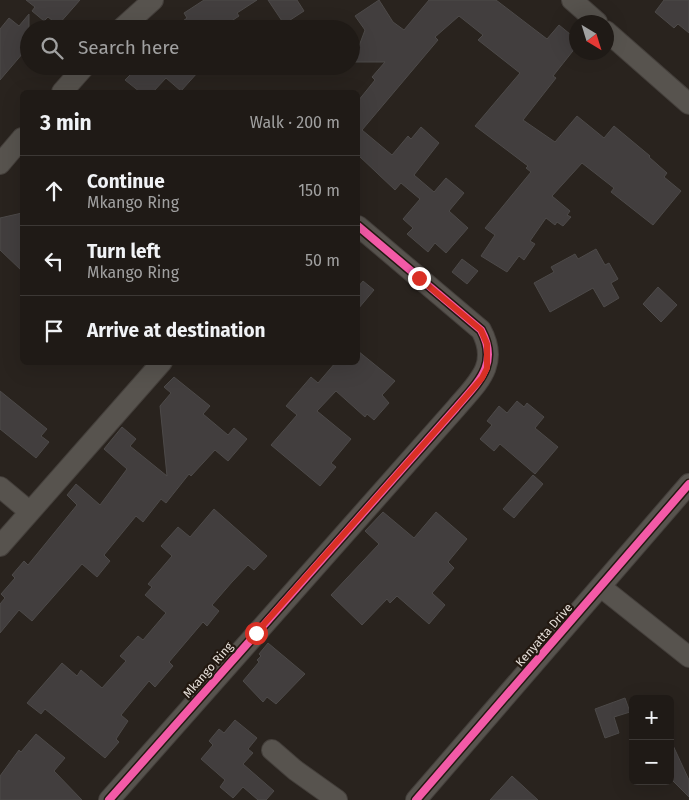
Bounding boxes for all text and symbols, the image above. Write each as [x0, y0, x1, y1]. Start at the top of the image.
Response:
north arrow [569, 15, 614, 60]
search box [20, 20, 360, 75]
icon: search [38, 34, 66, 62]
text: Search here [78, 36, 179, 59]
text: 3 min [40, 110, 92, 136]
text: Walk · 200 m [250, 113, 340, 132]
text: Continue [87, 170, 165, 193]
icon: ahead [40, 177, 68, 205]
text: 150 m [298, 181, 340, 200]
text: Mkango Ring [87, 193, 179, 212]
text: Turn left [87, 240, 161, 263]
icon: left [40, 247, 68, 275]
text: 50 m [305, 251, 340, 270]
text: Mkango Ring [87, 263, 179, 282]
route end [408, 267, 431, 290]
icon: arrive [40, 317, 68, 345]
text: Arrive at destination [87, 319, 266, 342]
street label: Kenyatta Drive [513, 601, 575, 669]
route start [245, 622, 268, 645]
street label: Mkango Ring [180, 639, 236, 701]
map controls [629, 695, 674, 785]
button: + [629, 695, 674, 740]
button: − [629, 740, 674, 785]

